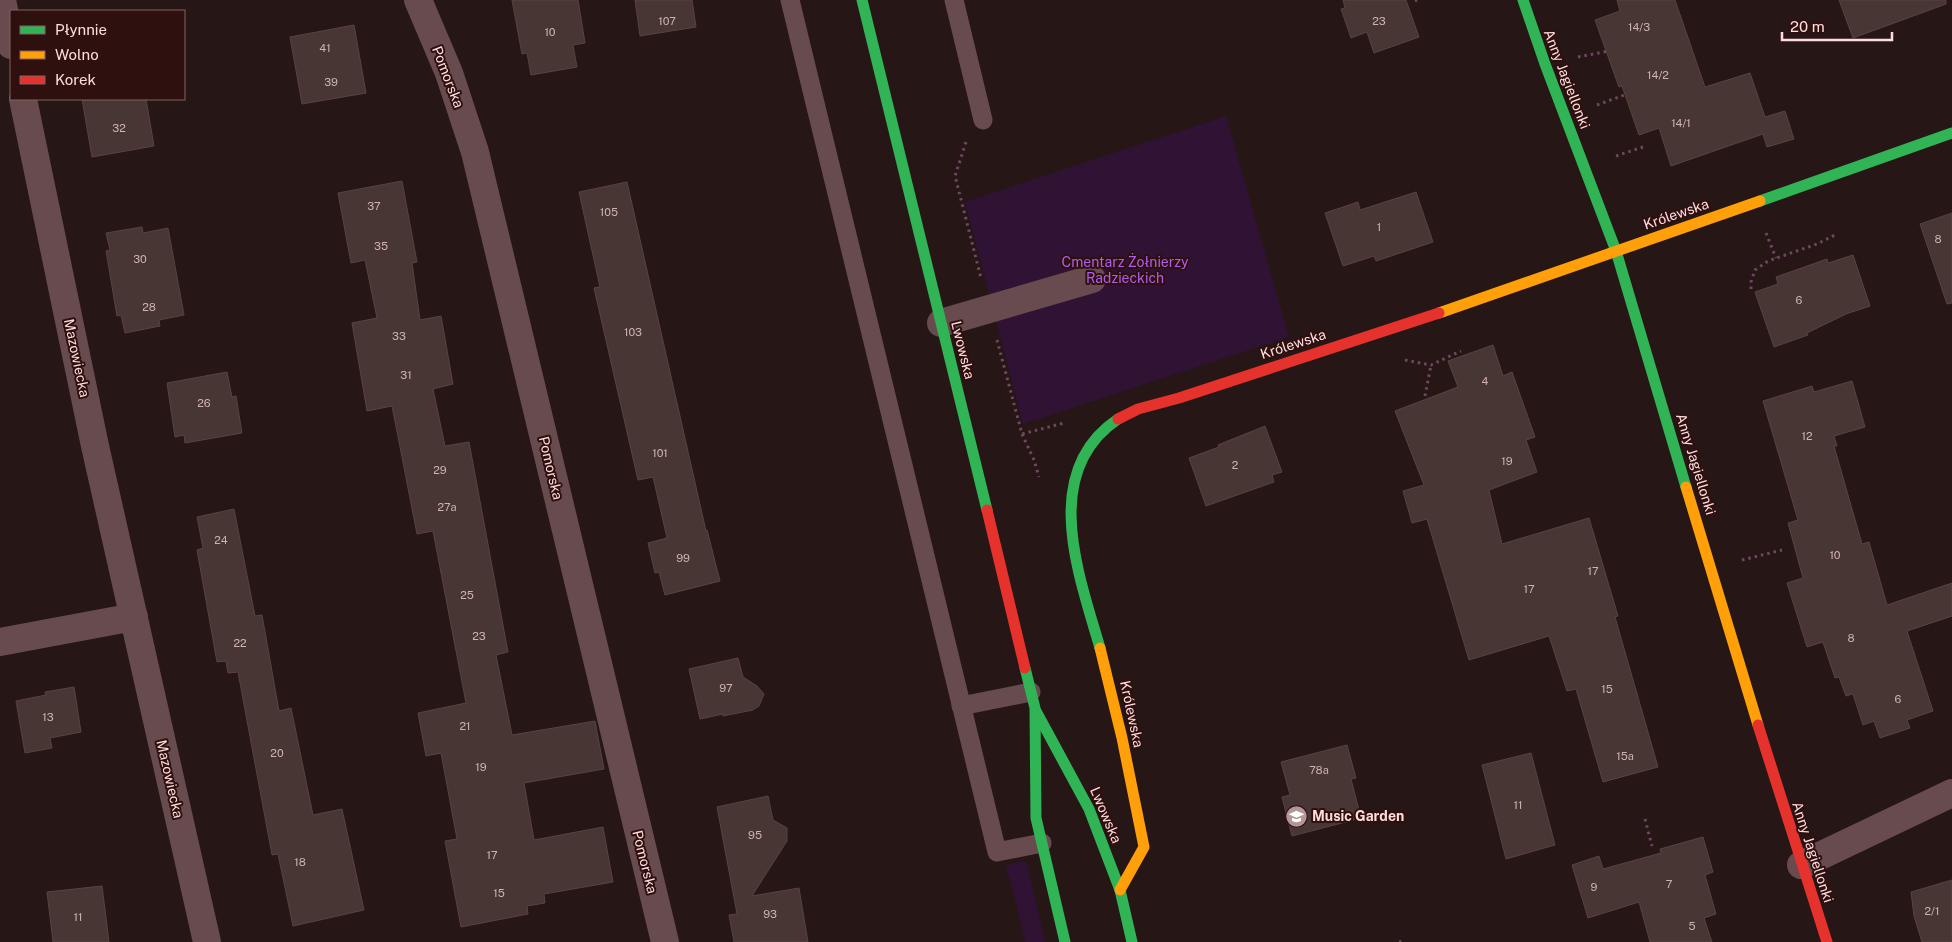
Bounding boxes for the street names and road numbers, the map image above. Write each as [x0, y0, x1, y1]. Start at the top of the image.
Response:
street label: Anny Jagiellonki [1541, 27, 1593, 131]
street label: Pomorska [429, 44, 467, 110]
street label: Królewska [1641, 195, 1711, 233]
street label: Mazowiecka [61, 317, 93, 399]
street label: Lwowska [948, 319, 978, 381]
street label: Królewska [1258, 326, 1328, 362]
street label: Anny Jagiellonki [1673, 411, 1719, 517]
street label: Pomorska [536, 435, 566, 501]
street label: Królewska [1117, 679, 1147, 749]
street label: Mazowiecka [153, 738, 187, 820]
street label: Lwowska [1087, 785, 1125, 845]
street label: Anny Jagiellonki [1789, 799, 1837, 905]
street label: Pomorska [629, 829, 661, 895]

